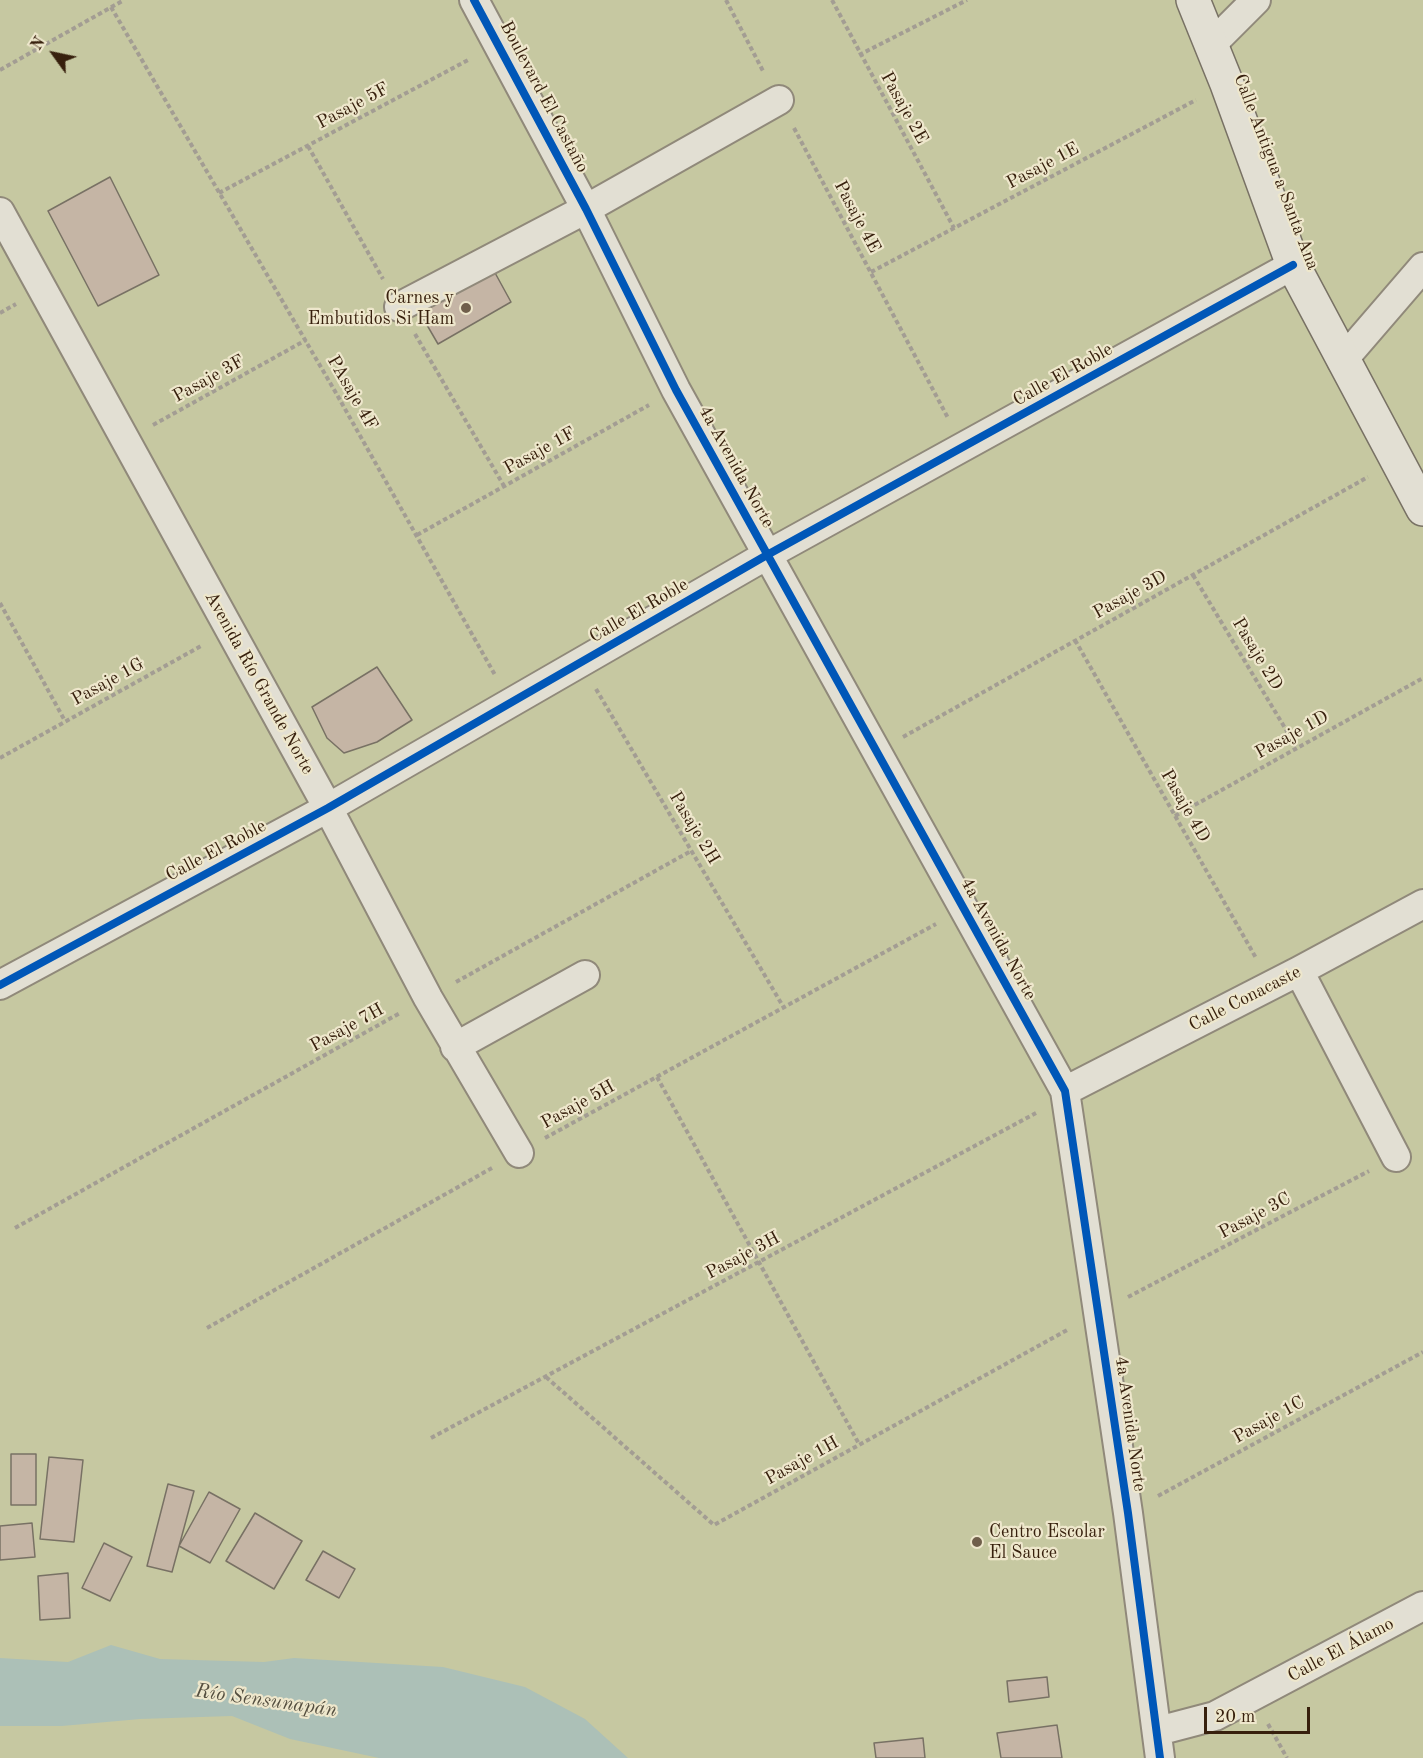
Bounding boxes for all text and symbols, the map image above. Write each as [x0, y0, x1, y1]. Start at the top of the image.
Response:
street label: Boulevard El Castaño [495, 17, 593, 177]
north arrow [24, 24, 84, 84]
text: N [29, 35, 49, 54]
street label: Pasaje 2E [875, 68, 933, 148]
street label: Calle Antigua a Santa Ana [1229, 71, 1323, 273]
street label: Pasaje 5F [313, 78, 393, 134]
street label: Pasaje 1E [1003, 138, 1083, 194]
street label: Pasaje 4E [829, 177, 885, 257]
place label: Carnes y Embutidos Si Ham [308, 287, 454, 330]
marker: Carnes y Embutidos Si Ham [459, 301, 473, 315]
street label: Calle El Roble [1009, 339, 1117, 411]
street label: Pasaje 3F [169, 350, 249, 408]
street label: PAsaje 4F [322, 352, 382, 434]
street label: 4a Avenida Norte [693, 402, 779, 532]
street label: Pasaje 1F [500, 422, 580, 480]
street label: Pasaje 3D [1090, 566, 1170, 624]
street label: Calle El Roble [586, 574, 692, 648]
street label: Avenida Río Grande Norte [200, 588, 318, 778]
street label: Pasaje 2D [1227, 614, 1287, 694]
street label: Pasaje 1G [68, 653, 148, 711]
street label: Pasaje 1D [1252, 706, 1332, 764]
street label: Pasaje 4D [1155, 766, 1215, 846]
street label: Pasaje 2H [664, 788, 724, 868]
street label: Calle El Roble [162, 816, 270, 886]
street label: 4a Avenida Norte [955, 874, 1041, 1004]
street label: Calle Conacaste [1185, 962, 1305, 1036]
street label: Pasaje 7H [306, 999, 388, 1057]
street label: Pasaje 5H [537, 1076, 619, 1134]
street label: Pasaje 3C [1215, 1188, 1295, 1244]
street label: Pasaje 3H [702, 1228, 784, 1284]
street label: 4a Avenida Norte [1110, 1355, 1150, 1493]
street label: Pasaje 1C [1229, 1391, 1309, 1449]
street label: Pasaje 1H [761, 1432, 843, 1490]
place label: Centro Escolar El Sauce [989, 1521, 1105, 1564]
marker: Centro Escolar El Sauce [970, 1535, 984, 1549]
street label: Calle El Álamo [1284, 1613, 1398, 1687]
water label: Río Sensunapán [194, 1679, 338, 1723]
scale bar [1207, 1695, 1314, 1733]
text: 20 m [1215, 1708, 1255, 1726]

